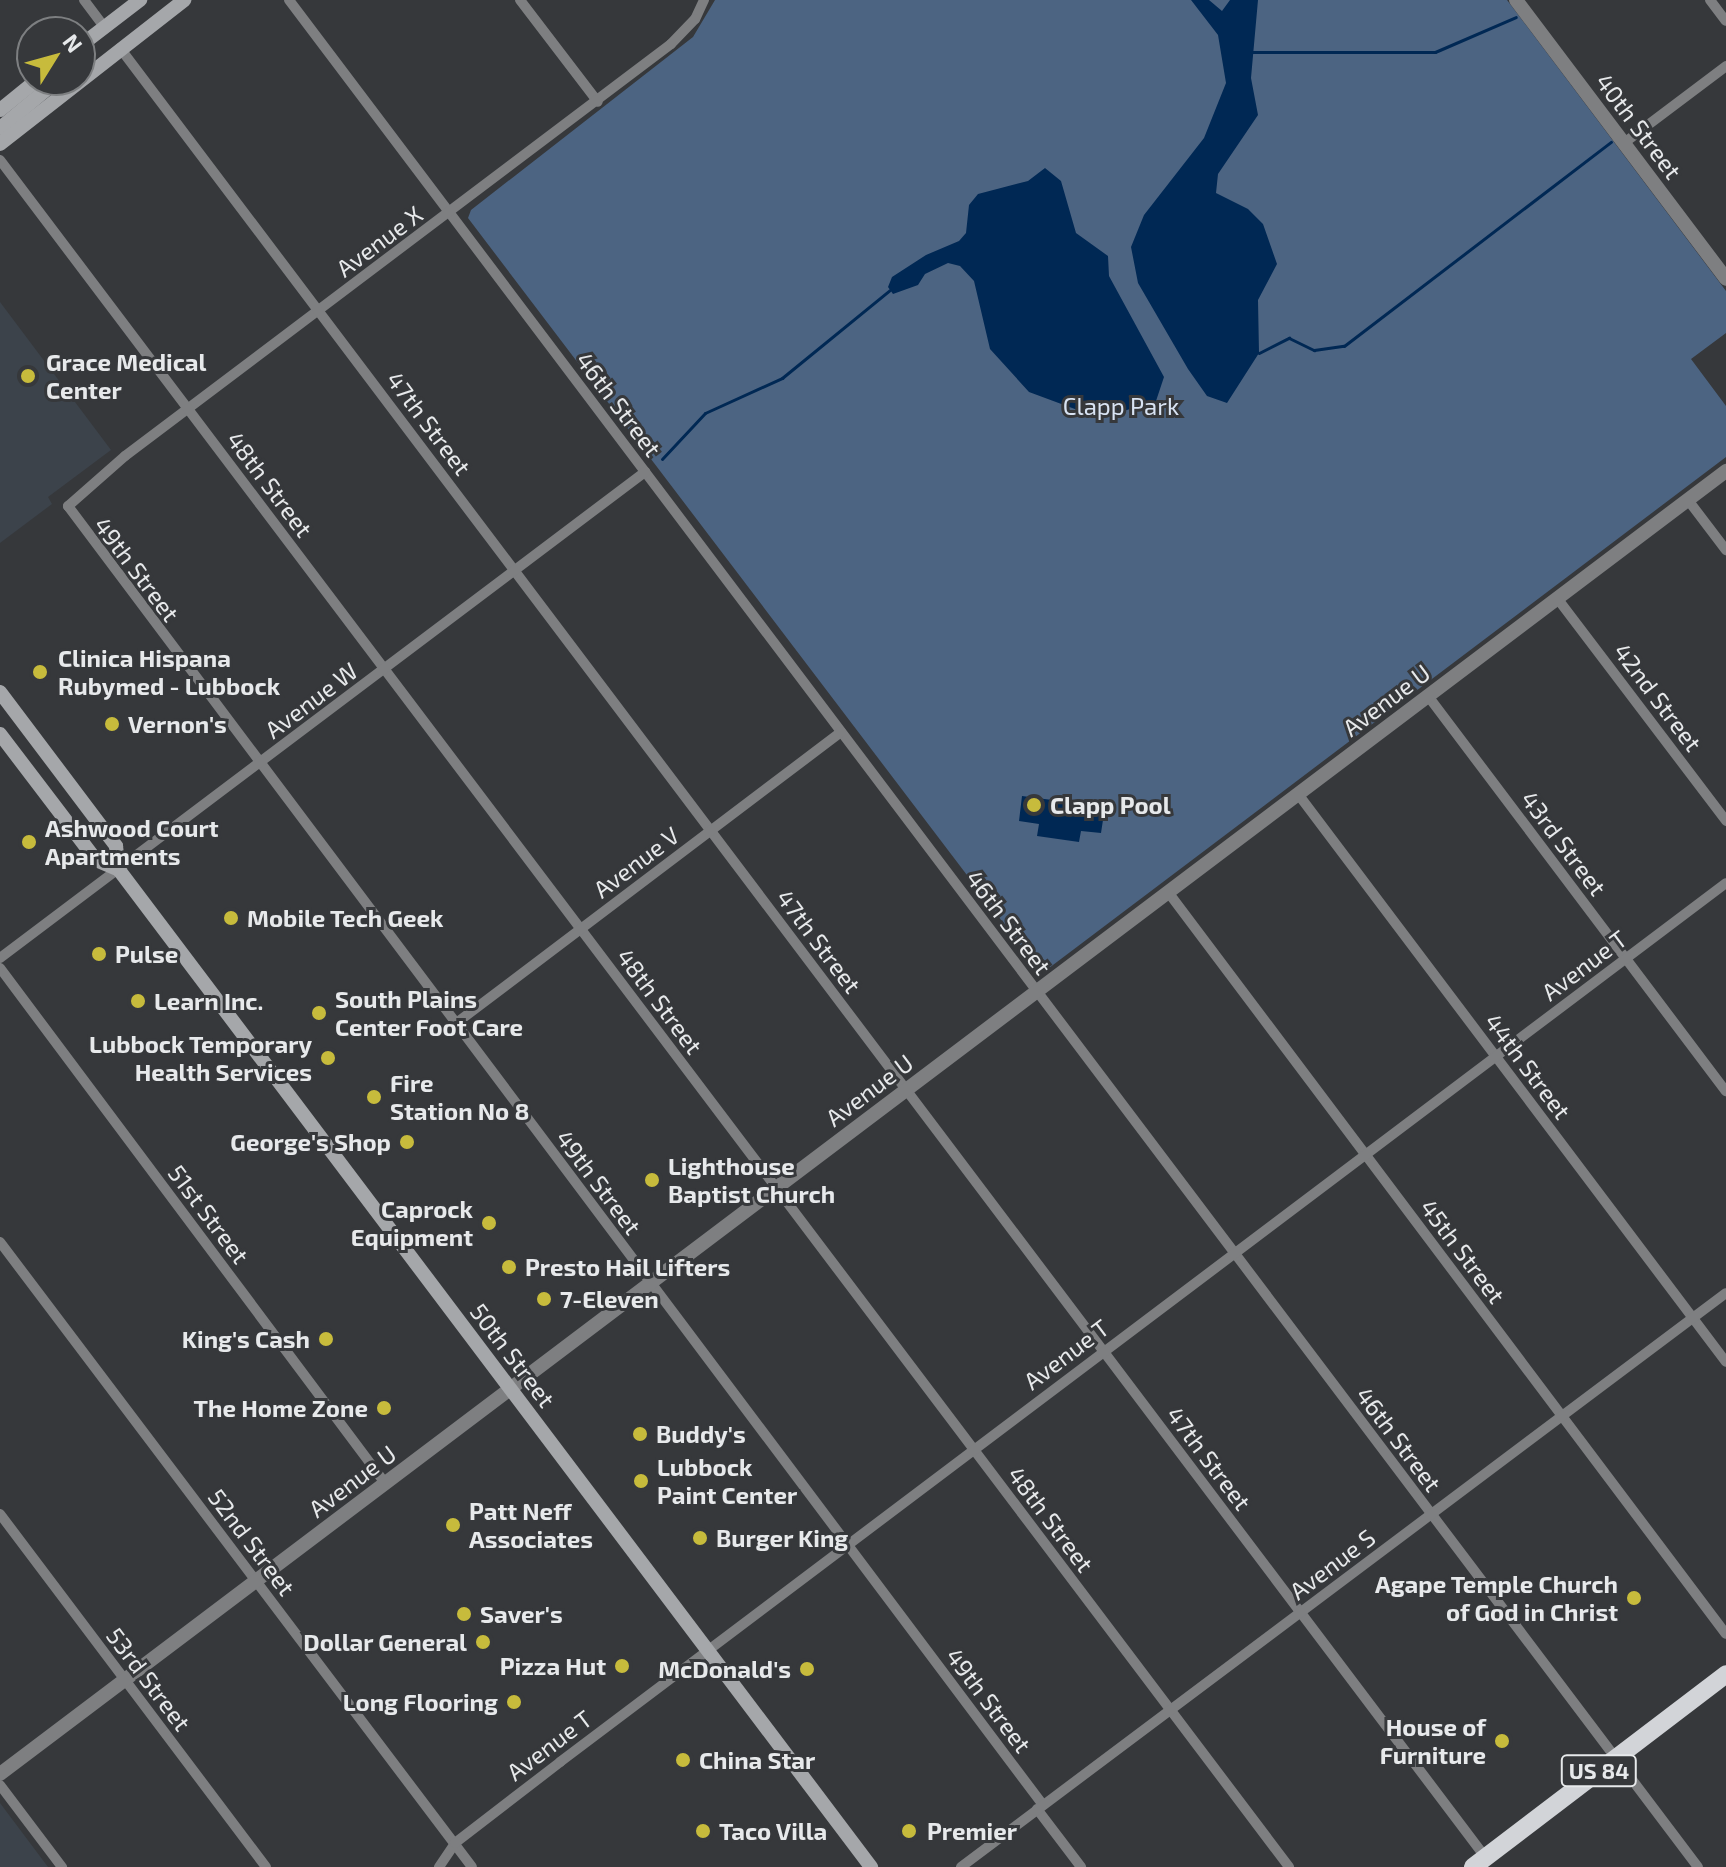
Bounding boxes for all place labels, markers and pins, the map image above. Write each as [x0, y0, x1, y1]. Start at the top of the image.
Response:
place label: Grace Medical Center [46, 348, 206, 404]
marker: Grace Medical Center [17, 365, 39, 387]
place label: Clinica Hispana Rubymed - Lubbock [58, 644, 280, 700]
marker: Clinica Hispana Rubymed - Lubbock [29, 661, 51, 683]
place label: Vernon's [128, 710, 227, 738]
marker: Vernon's [103, 715, 121, 733]
place label: Clapp Pool [1050, 791, 1171, 819]
marker: Clapp Pool [1025, 796, 1043, 814]
place label: Ashwood Court Apartments [45, 814, 219, 870]
marker: Ashwood Court Apartments [20, 833, 38, 851]
place label: Mobile Tech Geek [247, 904, 444, 932]
marker: Mobile Tech Geek [222, 909, 240, 927]
place label: Pulse [115, 940, 178, 968]
marker: Pulse [90, 945, 108, 963]
place label: South Plains Center Foot Care [335, 985, 524, 1041]
place label: Learn Inc. [154, 987, 263, 1015]
marker: Learn Inc. [129, 992, 147, 1010]
marker: South Plains Center Foot Care [310, 1004, 328, 1022]
place label: Lubbock Temporary Health Services [88, 1030, 312, 1086]
marker: Lubbock Temporary Health Services [319, 1049, 337, 1067]
place label: Fire Station No 8 [390, 1069, 529, 1125]
marker: Fire Station No 8 [365, 1088, 383, 1106]
place label: George's Shop [230, 1128, 391, 1156]
marker: George's Shop [398, 1133, 416, 1151]
place label: Lighthouse Baptist Church [668, 1152, 835, 1208]
marker: Lighthouse Baptist Church [643, 1171, 661, 1189]
place label: Caprock Equipment [351, 1195, 473, 1251]
marker: Caprock Equipment [480, 1214, 498, 1232]
place label: Presto Hail Lifters [525, 1253, 731, 1281]
marker: Presto Hail Lifters [500, 1258, 518, 1276]
place label: 7-Eleven [560, 1285, 659, 1313]
marker: 7-Eleven [535, 1290, 553, 1308]
place label: King's Cash [182, 1325, 310, 1353]
marker: King's Cash [317, 1330, 335, 1348]
place label: The Home Zone [194, 1394, 368, 1422]
marker: The Home Zone [375, 1399, 393, 1417]
place label: Buddy's [656, 1420, 746, 1448]
marker: Buddy's [631, 1425, 649, 1443]
place label: Lubbock Paint Center [657, 1453, 797, 1509]
marker: Lubbock Paint Center [632, 1472, 650, 1490]
place label: Patt Neff Associates [469, 1497, 593, 1553]
marker: Patt Neff Associates [444, 1516, 462, 1534]
place label: Burger King [716, 1524, 849, 1552]
marker: Burger King [691, 1529, 709, 1547]
place label: Agape Temple Church of God in Christ [1375, 1570, 1618, 1626]
marker: Agape Temple Church of God in Christ [1625, 1589, 1643, 1607]
place label: Saver's [480, 1600, 563, 1628]
marker: Saver's [455, 1605, 473, 1623]
place label: Dollar General [303, 1628, 467, 1656]
marker: Dollar General [474, 1633, 492, 1651]
place label: Pizza Hut [500, 1652, 606, 1680]
place label: McDonald's [658, 1655, 791, 1683]
marker: Pizza Hut [613, 1657, 631, 1675]
marker: McDonald's [798, 1660, 816, 1678]
place label: Long Flooring [343, 1688, 498, 1716]
marker: Long Flooring [505, 1693, 523, 1711]
place label: House of Furniture [1380, 1713, 1486, 1769]
marker: House of Furniture [1493, 1732, 1511, 1750]
place label: China Star [699, 1746, 815, 1774]
marker: China Star [674, 1751, 692, 1769]
place label: Taco Villa [719, 1817, 828, 1845]
place label: Premier [927, 1817, 1017, 1845]
marker: Premier [898, 1820, 920, 1842]
marker: Taco Villa [694, 1822, 712, 1840]

